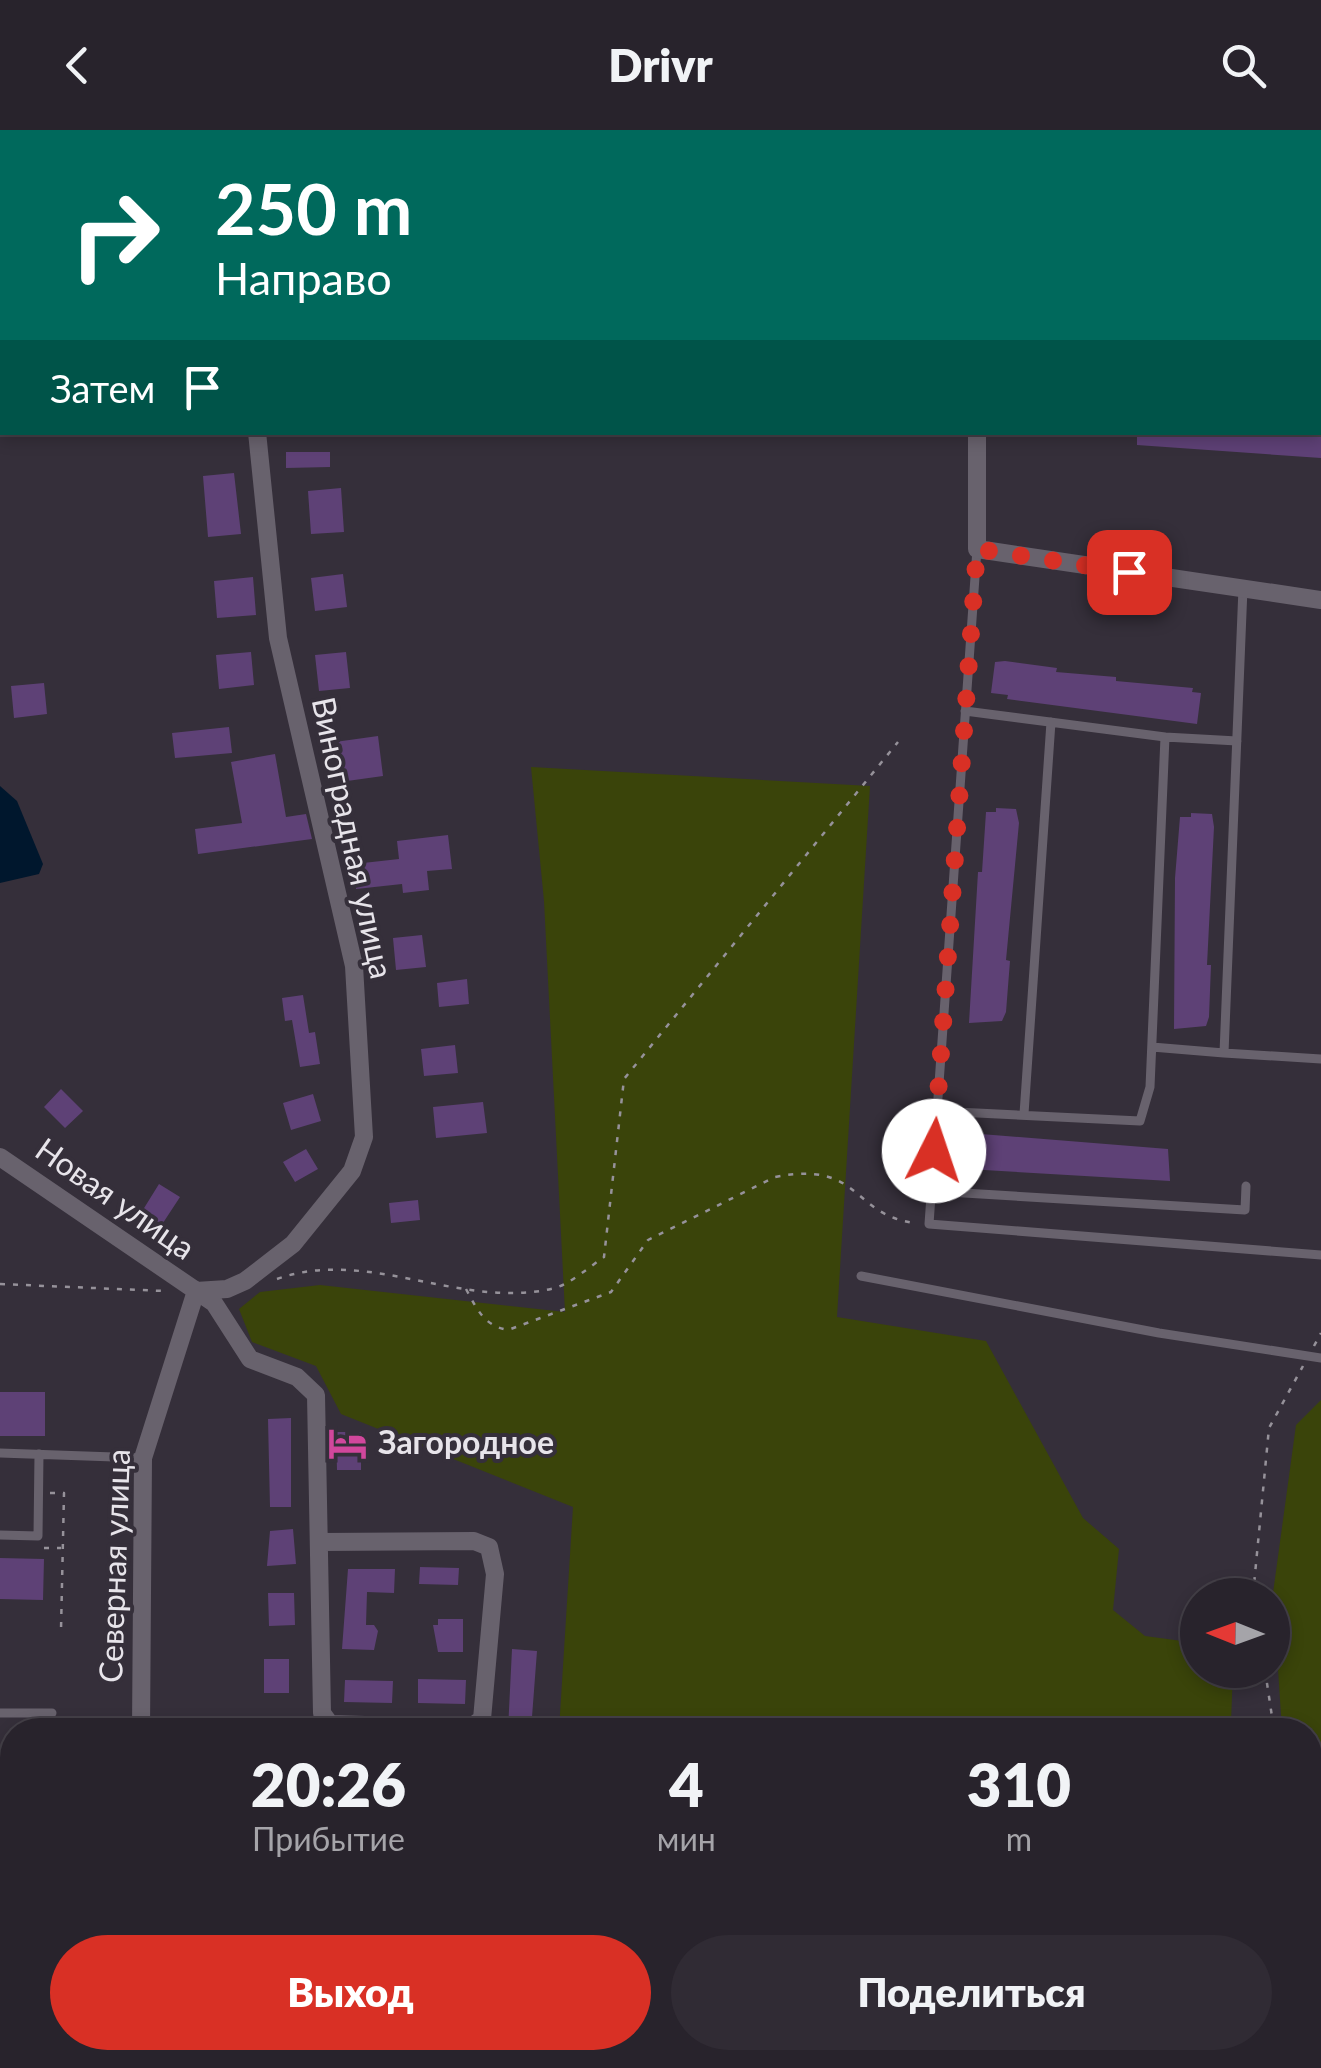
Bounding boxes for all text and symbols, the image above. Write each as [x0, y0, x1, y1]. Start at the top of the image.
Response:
icon: back [50, 38, 105, 93]
text: Drivr [608, 38, 713, 92]
icon: search [1216, 38, 1271, 93]
text: 250 m [215, 166, 412, 250]
icon: right [50, 170, 180, 300]
text: Направо [215, 251, 392, 305]
icon: arrive [175, 360, 230, 415]
text: Затем [50, 365, 155, 411]
pin [1087, 530, 1172, 615]
icon: arrive [1102, 545, 1157, 600]
street label: Виноградная улица [305, 693, 402, 982]
position arrow [882, 1099, 986, 1203]
street label: Новая улица [29, 1129, 203, 1267]
hotel icon: Загородное [327, 1422, 369, 1464]
place label: Загородное [378, 1422, 554, 1461]
street label: Северная улица [90, 1448, 137, 1684]
north arrow [1180, 1578, 1290, 1688]
map controls [1180, 1578, 1290, 1688]
text: 20:26 [251, 1748, 406, 1820]
text: 4 [669, 1748, 704, 1820]
text: 310 [967, 1748, 1071, 1820]
text: Прибытие [252, 1819, 405, 1858]
text: мин [657, 1819, 716, 1858]
text: m [1006, 1819, 1032, 1858]
button: Выход [50, 1935, 651, 2050]
button: Поделиться [671, 1935, 1272, 2050]

